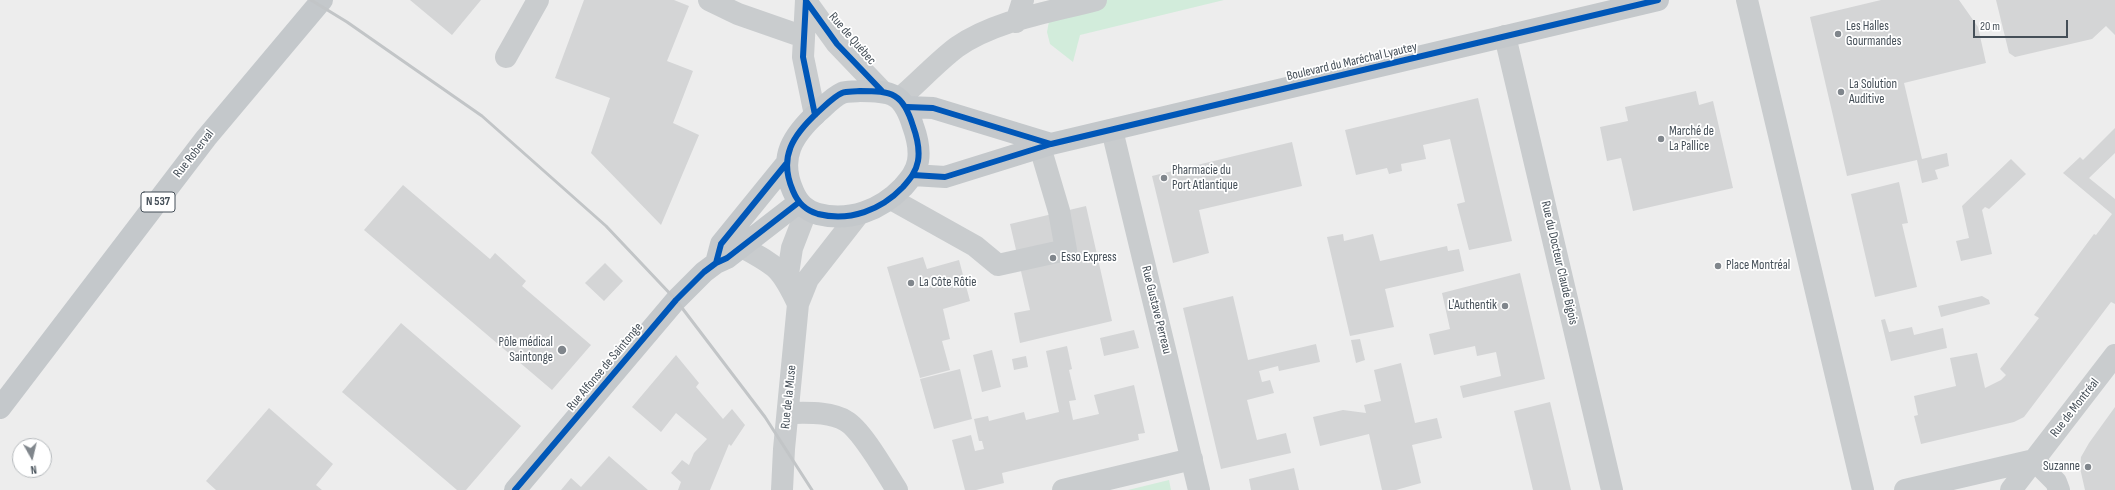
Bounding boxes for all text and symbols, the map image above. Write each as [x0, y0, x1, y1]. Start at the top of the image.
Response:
street label: Rue de Québec [825, 10, 879, 68]
scale bar [1975, 12, 2070, 38]
place label: Les Halles Gourmandes [1846, 19, 1901, 50]
text: 20 m [1980, 19, 2000, 34]
marker: Les Halles Gourmandes [1833, 29, 1843, 39]
street label: Boulevard du Maréchal Lyautey [1285, 39, 1419, 85]
place label: La Solution Auditive [1849, 77, 1897, 108]
marker: La Solution Auditive [1836, 87, 1846, 97]
place label: Marché de La Pallice [1669, 124, 1714, 155]
street label: Rue Roberval [170, 127, 218, 181]
marker: Marché de La Pallice [1656, 134, 1666, 144]
place label: Pharmacie du Port Atlantique [1172, 163, 1238, 194]
marker: Pharmacie du Port Atlantique [1159, 173, 1169, 183]
road number: N 537 [141, 192, 175, 212]
street label: Rue du Docteur Claude Bigois [1537, 200, 1581, 326]
place label: Esso Express [1061, 250, 1117, 266]
marker: Esso Express [1048, 253, 1058, 263]
place label: Place Montréal [1726, 258, 1790, 274]
marker: Place Montréal [1713, 261, 1723, 271]
street label: Rue Gustave Perreau [1138, 264, 1174, 356]
place label: La Côte Rôtie [919, 275, 976, 291]
marker: La Côte Rôtie [906, 278, 916, 288]
place label: L'Authentik [1448, 298, 1497, 314]
marker: L'Authentik [1500, 301, 1510, 311]
street label: Rue Alfonse de Saintonge [564, 320, 646, 414]
place label: Pôle médical Saintonge [499, 335, 553, 366]
marker: Pôle médical Saintonge [556, 344, 568, 356]
street label: Rue de la Muse [778, 364, 800, 430]
street label: Rue de Montréal [2047, 375, 2103, 441]
north arrow [12, 438, 52, 478]
place label: Suzanne [2043, 459, 2080, 475]
marker: Suzanne [2083, 462, 2093, 472]
text: N [30, 463, 37, 476]

